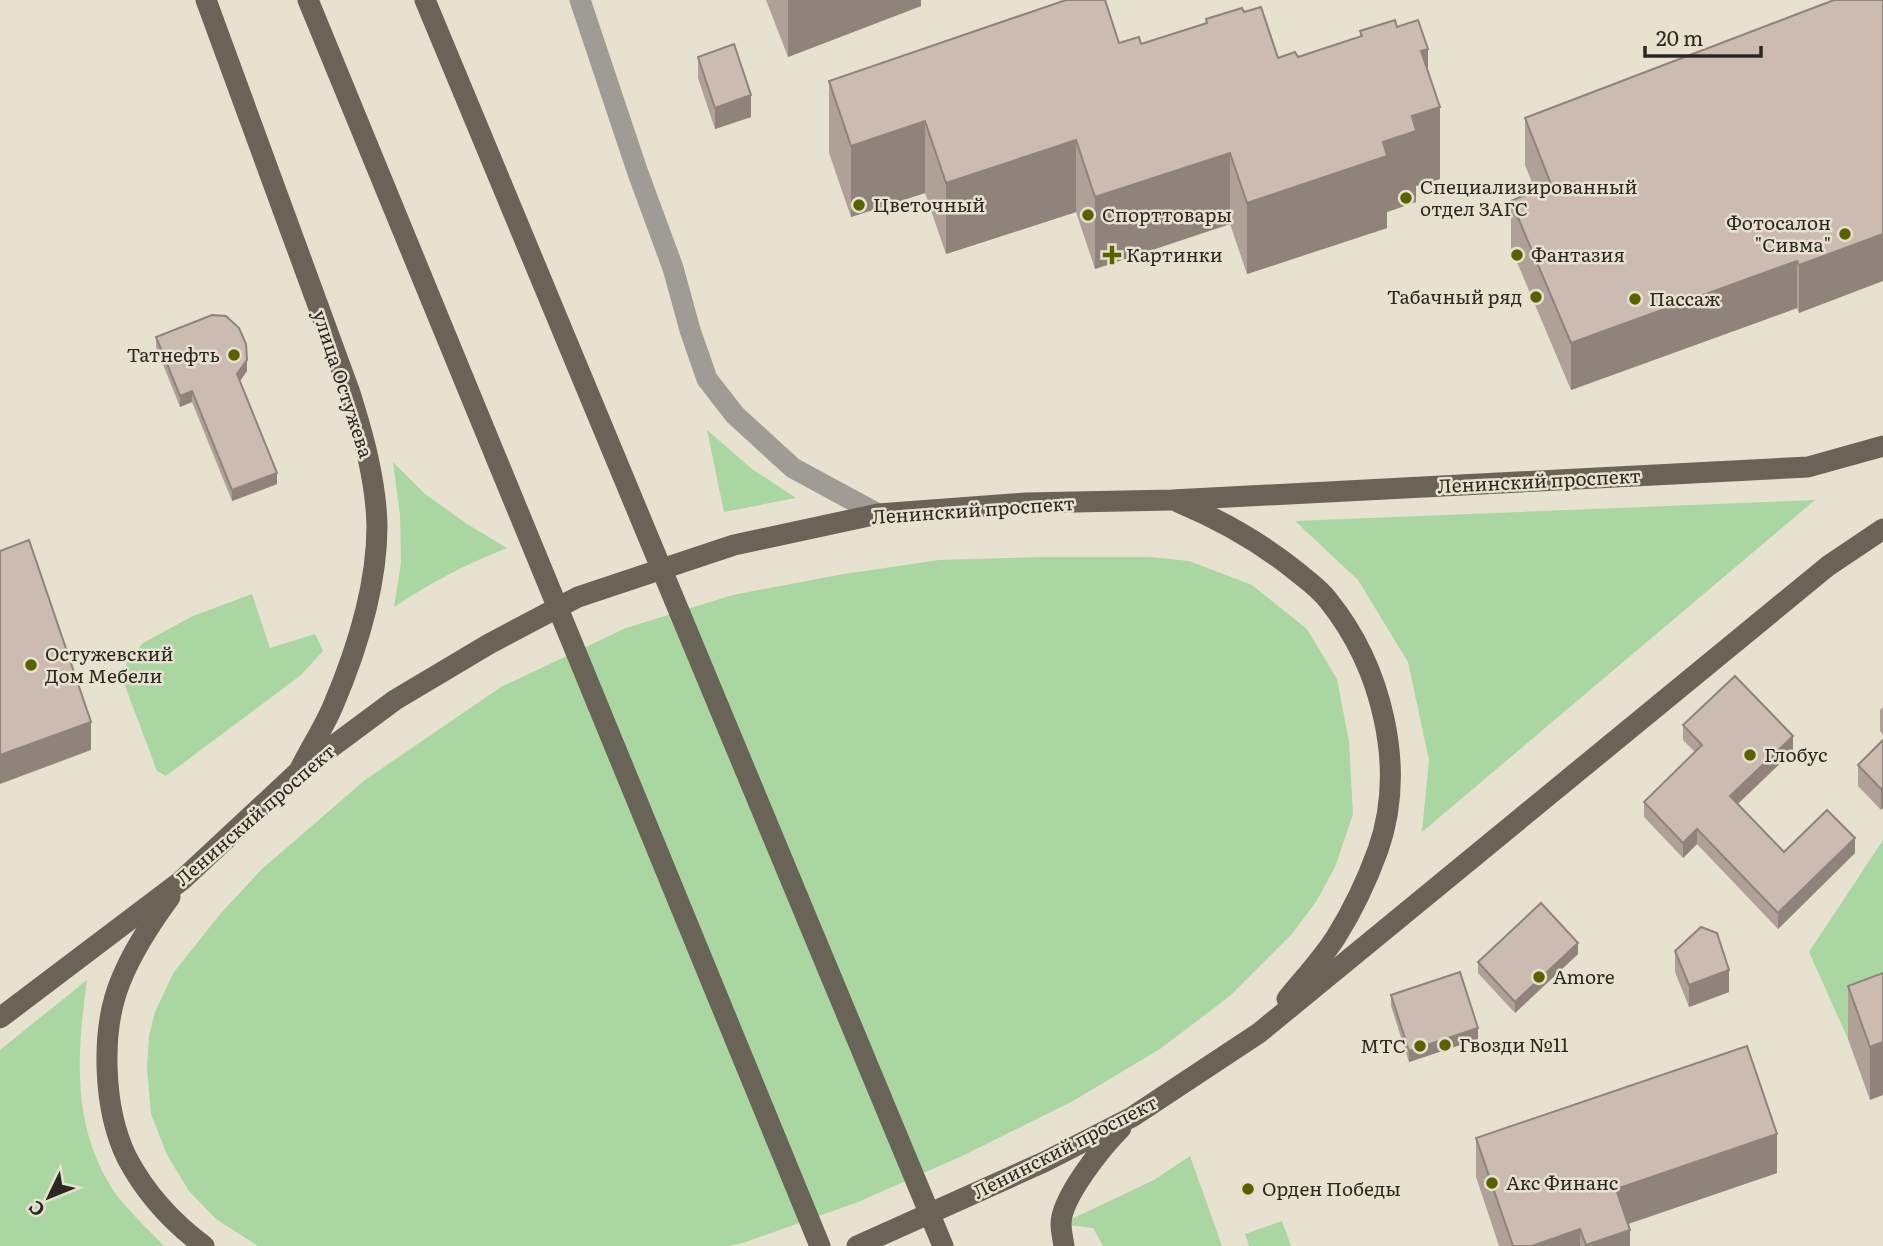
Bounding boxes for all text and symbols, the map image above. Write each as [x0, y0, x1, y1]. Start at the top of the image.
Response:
scale bar [1645, 14, 1760, 58]
text: 20 m [1656, 21, 1703, 52]
place label: Специализированный отдел ЗАГС [1420, 172, 1638, 222]
place label: Цветочный [873, 190, 985, 218]
marker: Специализированный отдел ЗАГС [1398, 190, 1414, 206]
marker: Цветочный [851, 197, 867, 213]
place label: Спорттовары [1102, 200, 1232, 228]
marker: Спорттовары [1080, 207, 1096, 223]
place label: Фотосалон "Сивма" [1726, 208, 1831, 258]
marker: Фотосалон "Сивма" [1837, 226, 1853, 242]
place label: Картинки [1126, 240, 1223, 268]
place label: Фантазия [1531, 240, 1625, 268]
marker: Картинки [1104, 247, 1120, 263]
marker: Фантазия [1509, 247, 1525, 263]
place label: Табачный ряд [1387, 282, 1522, 310]
place label: Пассаж [1649, 284, 1720, 312]
marker: Табачный ряд [1528, 289, 1544, 305]
marker: Пассаж [1627, 291, 1643, 307]
street label: улица Остужева [307, 306, 381, 462]
place label: Татнефть [126, 340, 220, 368]
marker: Татнефть [226, 347, 242, 363]
street label: Ленинский проспект [1437, 461, 1641, 499]
street label: Ленинский проспект [870, 488, 1076, 530]
place label: Остужевский Дом Мебели [45, 639, 174, 689]
marker: Остужевский Дом Мебели [23, 657, 39, 673]
street label: Ленинский проспект [168, 737, 340, 892]
place label: Глобус [1764, 740, 1827, 768]
marker: Глобус [1742, 747, 1758, 763]
place label: Amore [1553, 962, 1615, 990]
marker: Amore [1531, 969, 1547, 985]
place label: Гвозди №11 [1459, 1030, 1569, 1058]
place label: МТС [1360, 1031, 1406, 1059]
marker: Гвозди №11 [1437, 1037, 1453, 1053]
marker: МТС [1412, 1038, 1428, 1054]
street label: Ленинский проспект [967, 1087, 1162, 1205]
north arrow [14, 1162, 84, 1232]
place label: Акс Финанс [1506, 1168, 1618, 1196]
place label: Орден Победы [1262, 1174, 1401, 1202]
marker: Акс Финанс [1484, 1175, 1500, 1191]
marker: Орден Победы [1240, 1181, 1256, 1197]
text: С [21, 1195, 51, 1224]

